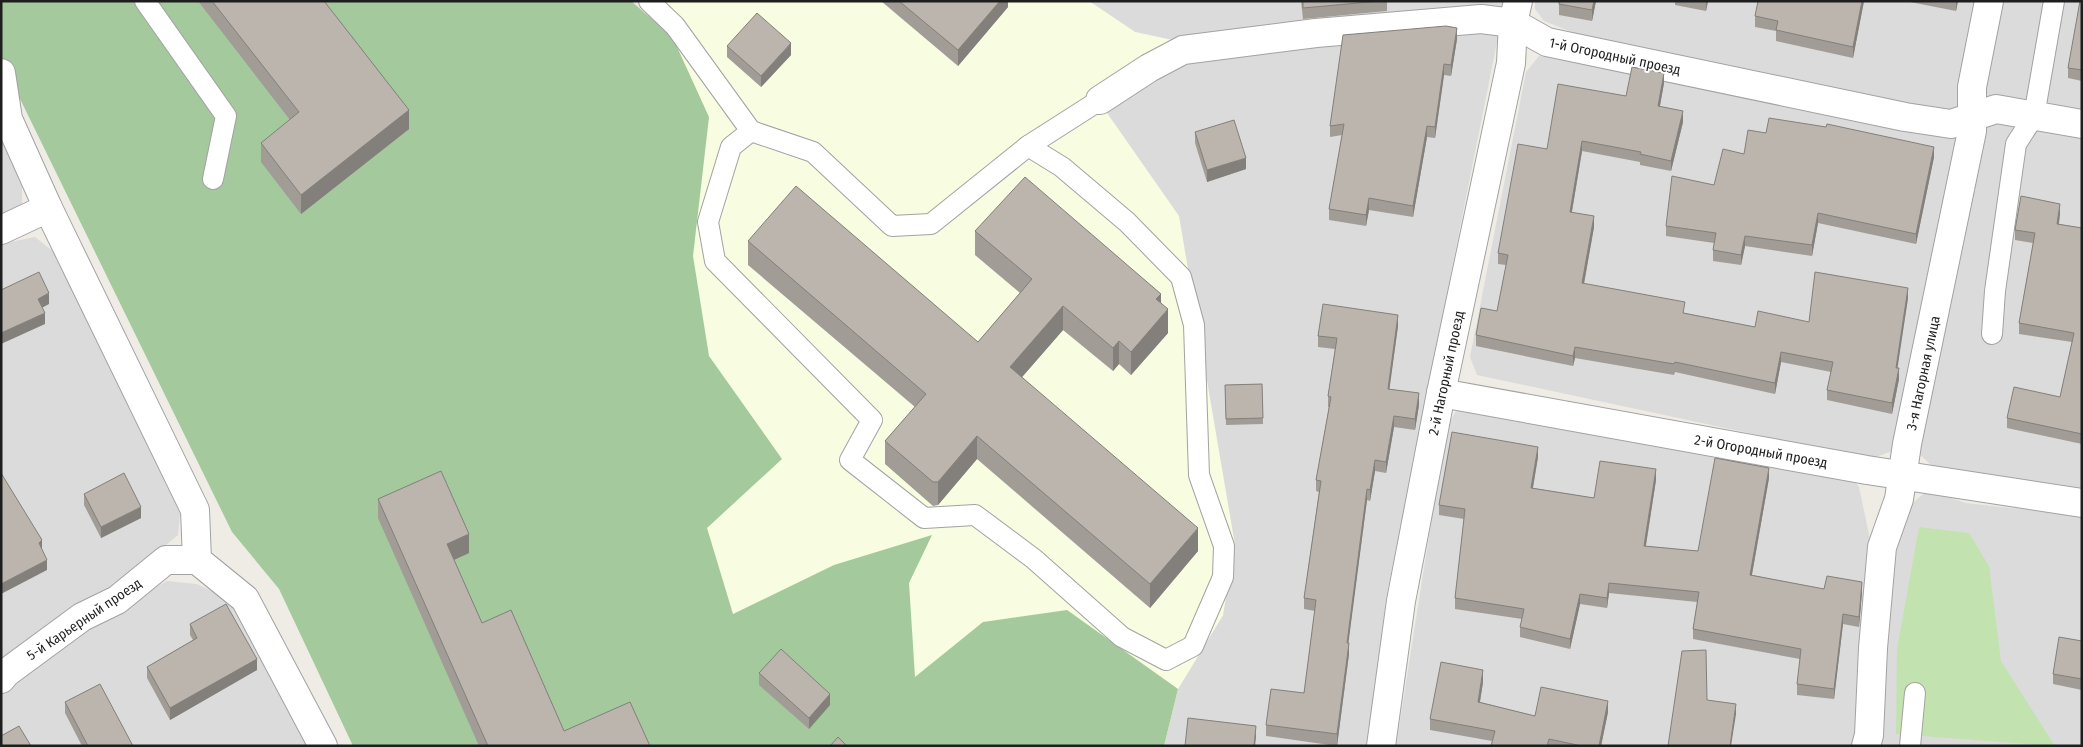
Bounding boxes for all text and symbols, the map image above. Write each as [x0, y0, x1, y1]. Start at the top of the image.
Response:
street label: 1-й Огородный проезд [1548, 34, 1682, 79]
street label: 2-й Нагорный проезд [1425, 309, 1468, 437]
street label: 3-я Нагорная улица [1903, 314, 1944, 432]
street label: 2-й Огородный проезд [1693, 431, 1829, 472]
street label: 5-й Карьерный проезд [24, 575, 145, 664]

